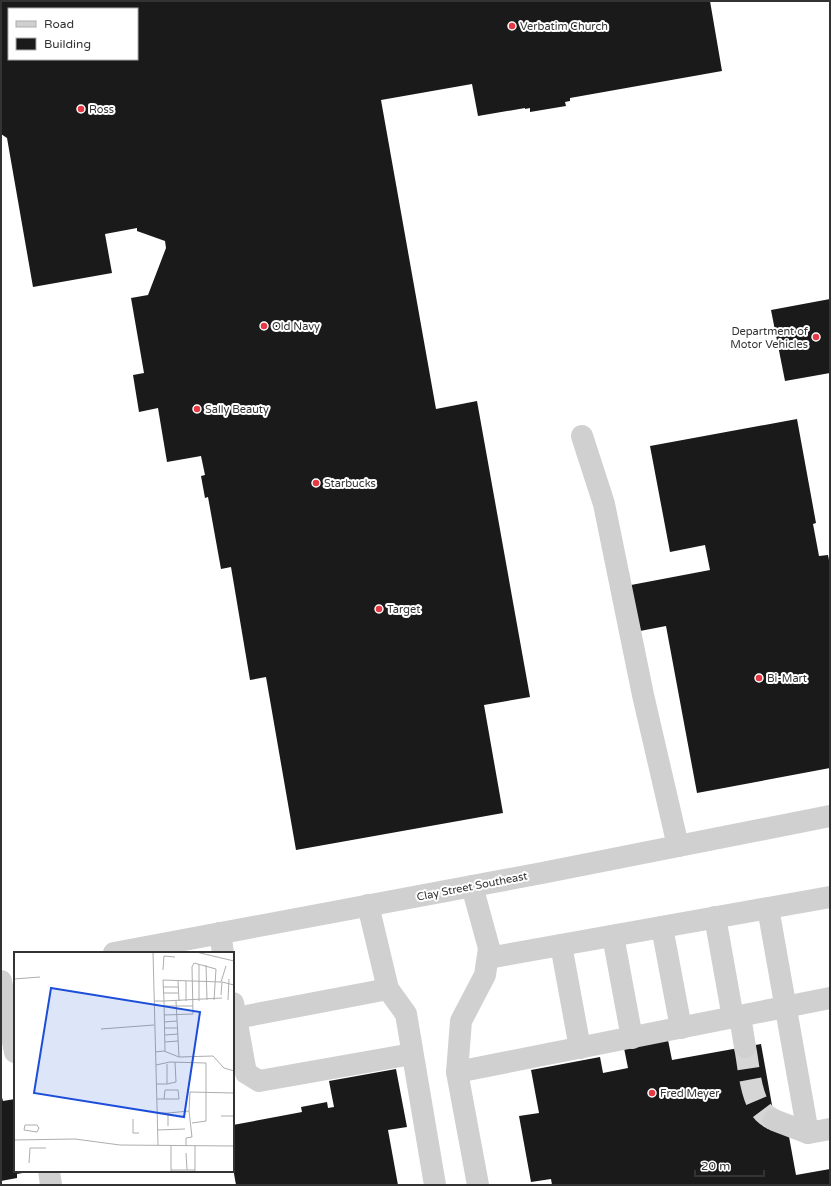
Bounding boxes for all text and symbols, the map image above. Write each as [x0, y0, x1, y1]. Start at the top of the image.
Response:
legend [8, 8, 138, 60]
text: Road [44, 17, 74, 31]
place label: Verbatim Church [520, 20, 608, 33]
marker: Verbatim Church [507, 21, 517, 31]
text: Building [44, 37, 91, 51]
place label: Ross [89, 103, 114, 116]
marker: Ross [76, 104, 86, 114]
place label: Old Navy [272, 320, 320, 333]
marker: Old Navy [259, 321, 269, 331]
place label: Department of Motor Vehicles [730, 325, 809, 351]
marker: Department of Motor Vehicles [811, 332, 821, 342]
place label: Sally Beauty [205, 403, 269, 416]
marker: Sally Beauty [192, 404, 202, 414]
place label: Starbucks [324, 477, 376, 490]
marker: Starbucks [311, 478, 321, 488]
place label: Target [387, 603, 420, 616]
marker: Target [374, 604, 384, 614]
place label: Bi-Mart [767, 672, 807, 685]
marker: Bi-Mart [754, 673, 764, 683]
street label: Clay Street Southeast [416, 869, 529, 904]
inset map [14, 952, 234, 1172]
place label: Fred Meyer [660, 1087, 720, 1100]
marker: Fred Meyer [647, 1088, 657, 1098]
scale bar [695, 1152, 764, 1178]
text: 20 m [701, 1159, 730, 1173]

